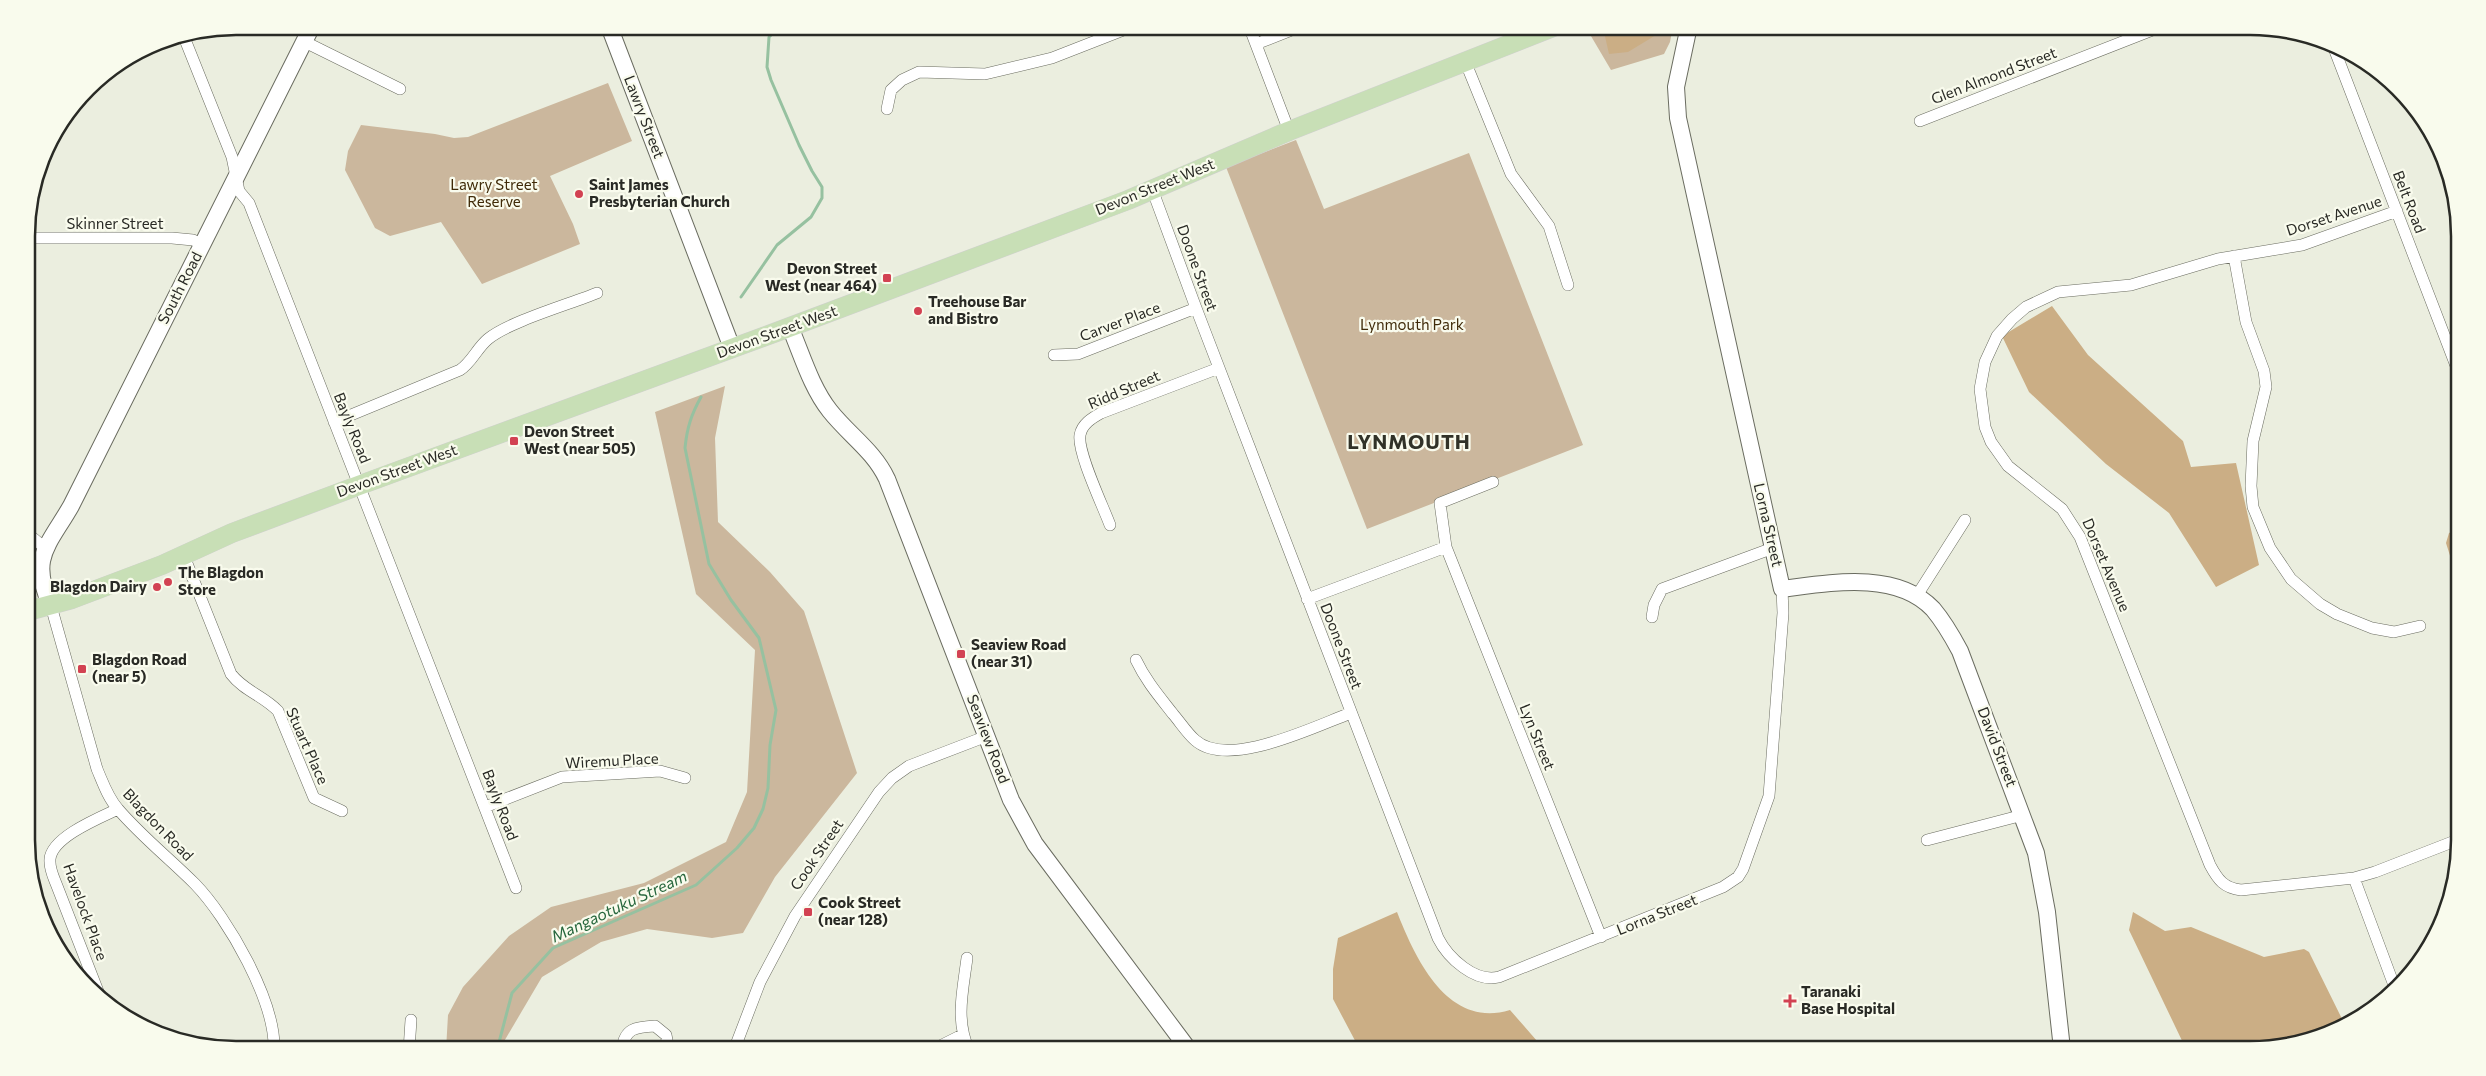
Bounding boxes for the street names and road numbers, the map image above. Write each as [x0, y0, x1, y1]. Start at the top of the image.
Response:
street label: Glen Almond Street [1928, 43, 2059, 107]
street label: Lawry Street [621, 73, 669, 161]
street label: Devon Street West [1092, 154, 1217, 218]
street label: Belt Road [2390, 168, 2430, 235]
street label: Dorset Avenue [2284, 191, 2384, 239]
street label: Skinner Street [66, 214, 164, 232]
street label: Doone Street [1174, 222, 1222, 313]
street label: South Road [153, 248, 205, 327]
street label: Carver Place [1077, 297, 1162, 345]
street label: Devon Street West [714, 301, 839, 361]
street label: Ridd Street [1085, 366, 1162, 412]
street label: Bayly Road [331, 390, 375, 466]
street label: Devon Street West [334, 440, 459, 500]
street label: Lorna Street [1751, 481, 1787, 568]
street label: Dorset Avenue [2079, 515, 2135, 614]
street label: Doone Street [1317, 600, 1367, 691]
street label: Seaview Road [964, 692, 1014, 786]
street label: Lyn Street [1517, 701, 1559, 772]
street label: Stuart Place [283, 704, 333, 787]
street label: David Street [1974, 704, 2021, 789]
street label: Wiremu Place [565, 749, 659, 771]
street label: Bayly Road [479, 767, 523, 843]
street label: Blagdon Road [120, 784, 198, 864]
street label: Cook Street [786, 816, 846, 893]
street label: Havelock Place [60, 861, 112, 963]
street label: Lorna Street [1614, 890, 1700, 938]

